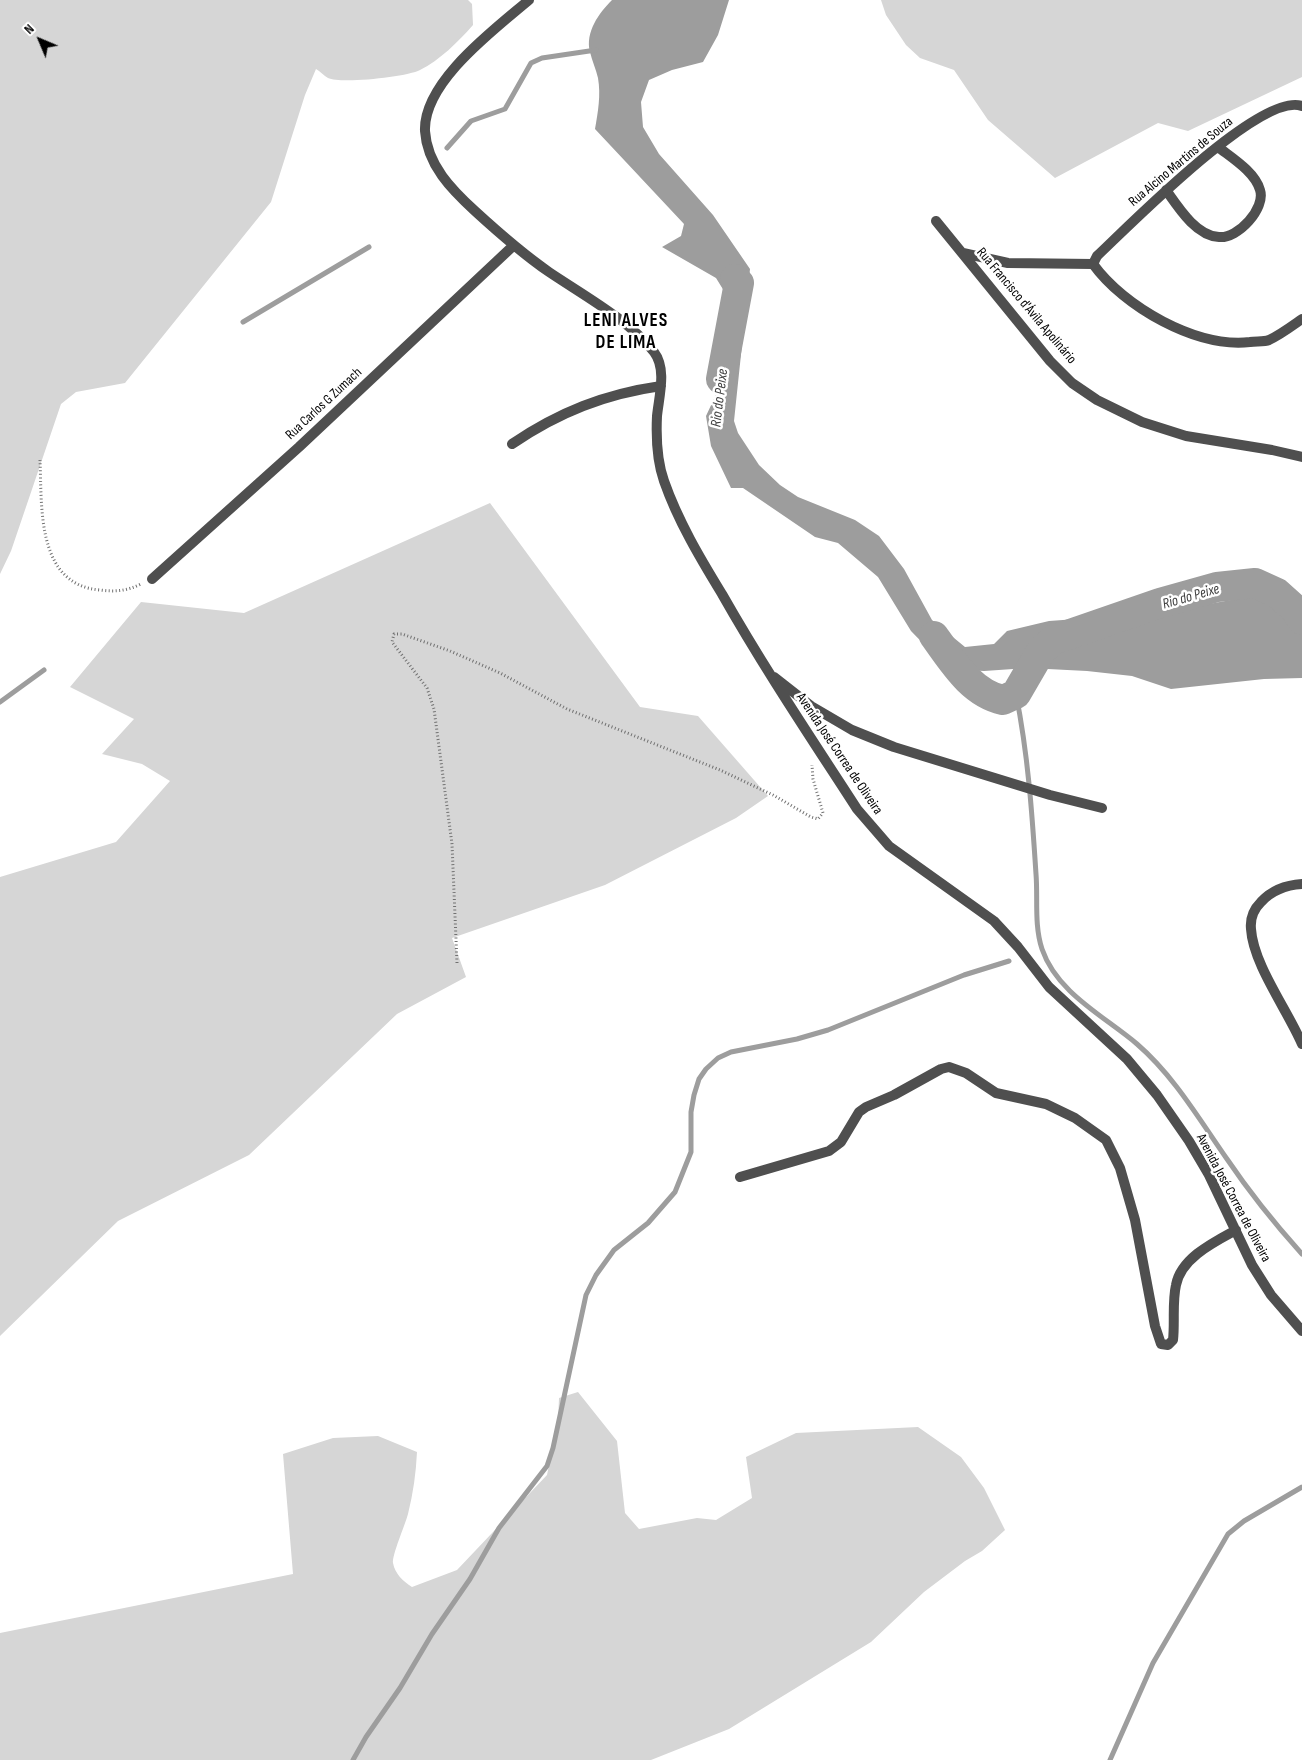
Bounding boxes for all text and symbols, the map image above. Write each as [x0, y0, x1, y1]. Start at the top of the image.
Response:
north arrow [15, 15, 65, 65]
text: N [20, 20, 38, 38]
street label: Rua Alcino Martins de Souza [1126, 114, 1236, 210]
street label: Rua Francisco d'Ávila Apolinário [972, 244, 1080, 368]
district label: LENI ALVES DE LIMA [582, 310, 670, 354]
street label: Rua Carlos G Zumach [282, 364, 366, 444]
water label: Rio do Peixe [708, 368, 732, 428]
water label: Rio do Peixe [1160, 580, 1222, 614]
street label: Avenida José Correa de Oliveira [792, 690, 886, 818]
street label: Avenida José Correa de Oliveira [1192, 1131, 1274, 1265]

